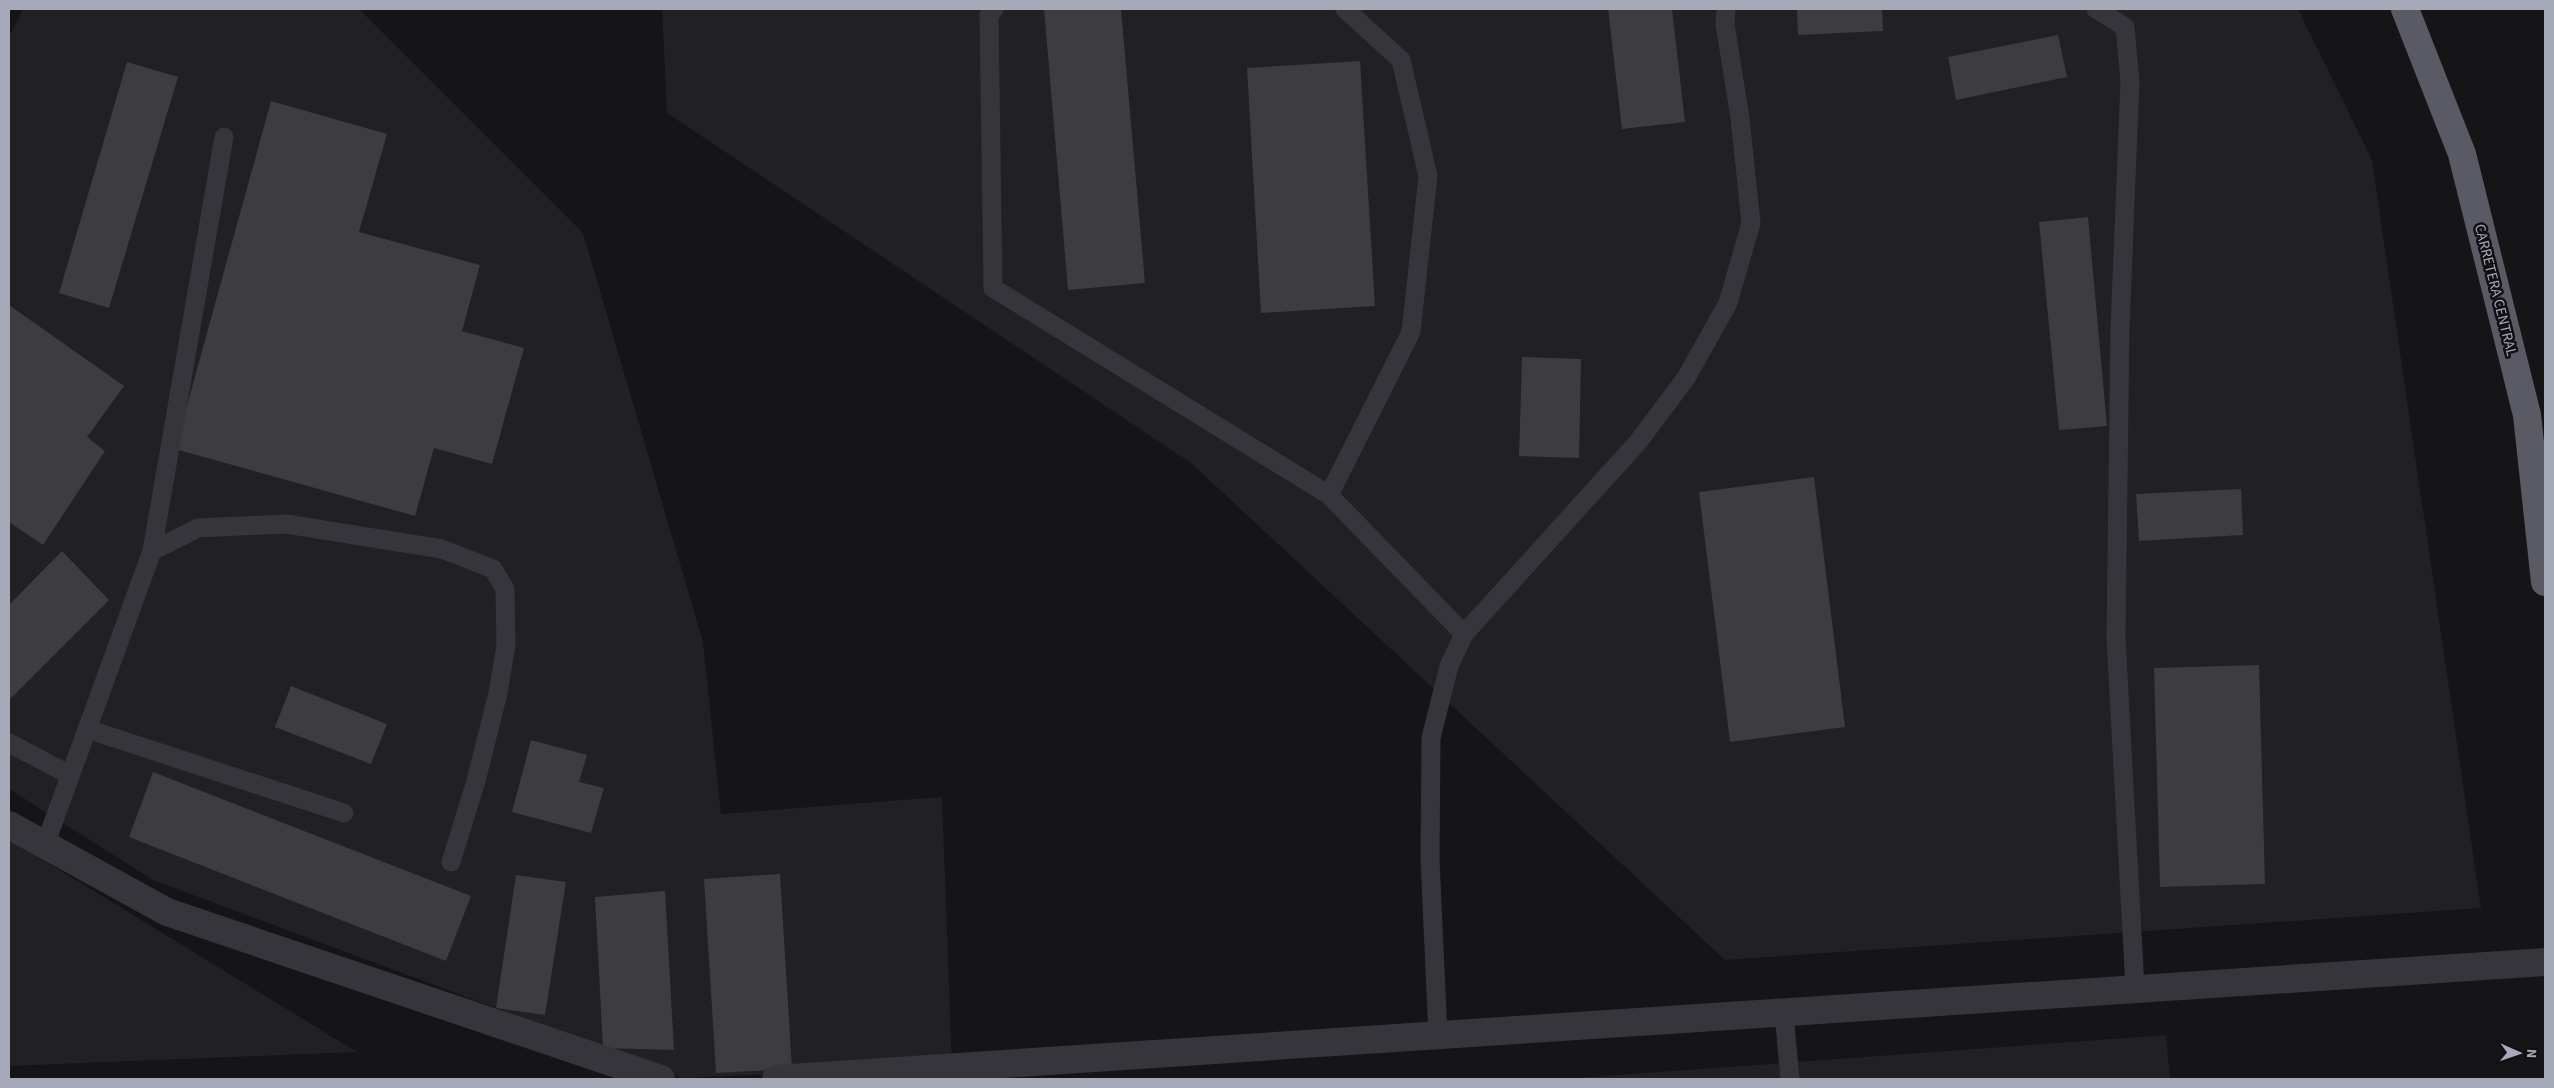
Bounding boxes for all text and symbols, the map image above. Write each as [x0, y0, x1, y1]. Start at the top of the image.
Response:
street label: CARRETERA CENTRAL [2469, 222, 2522, 358]
north arrow [2494, 1028, 2544, 1078]
text: N [2521, 1048, 2541, 1058]

